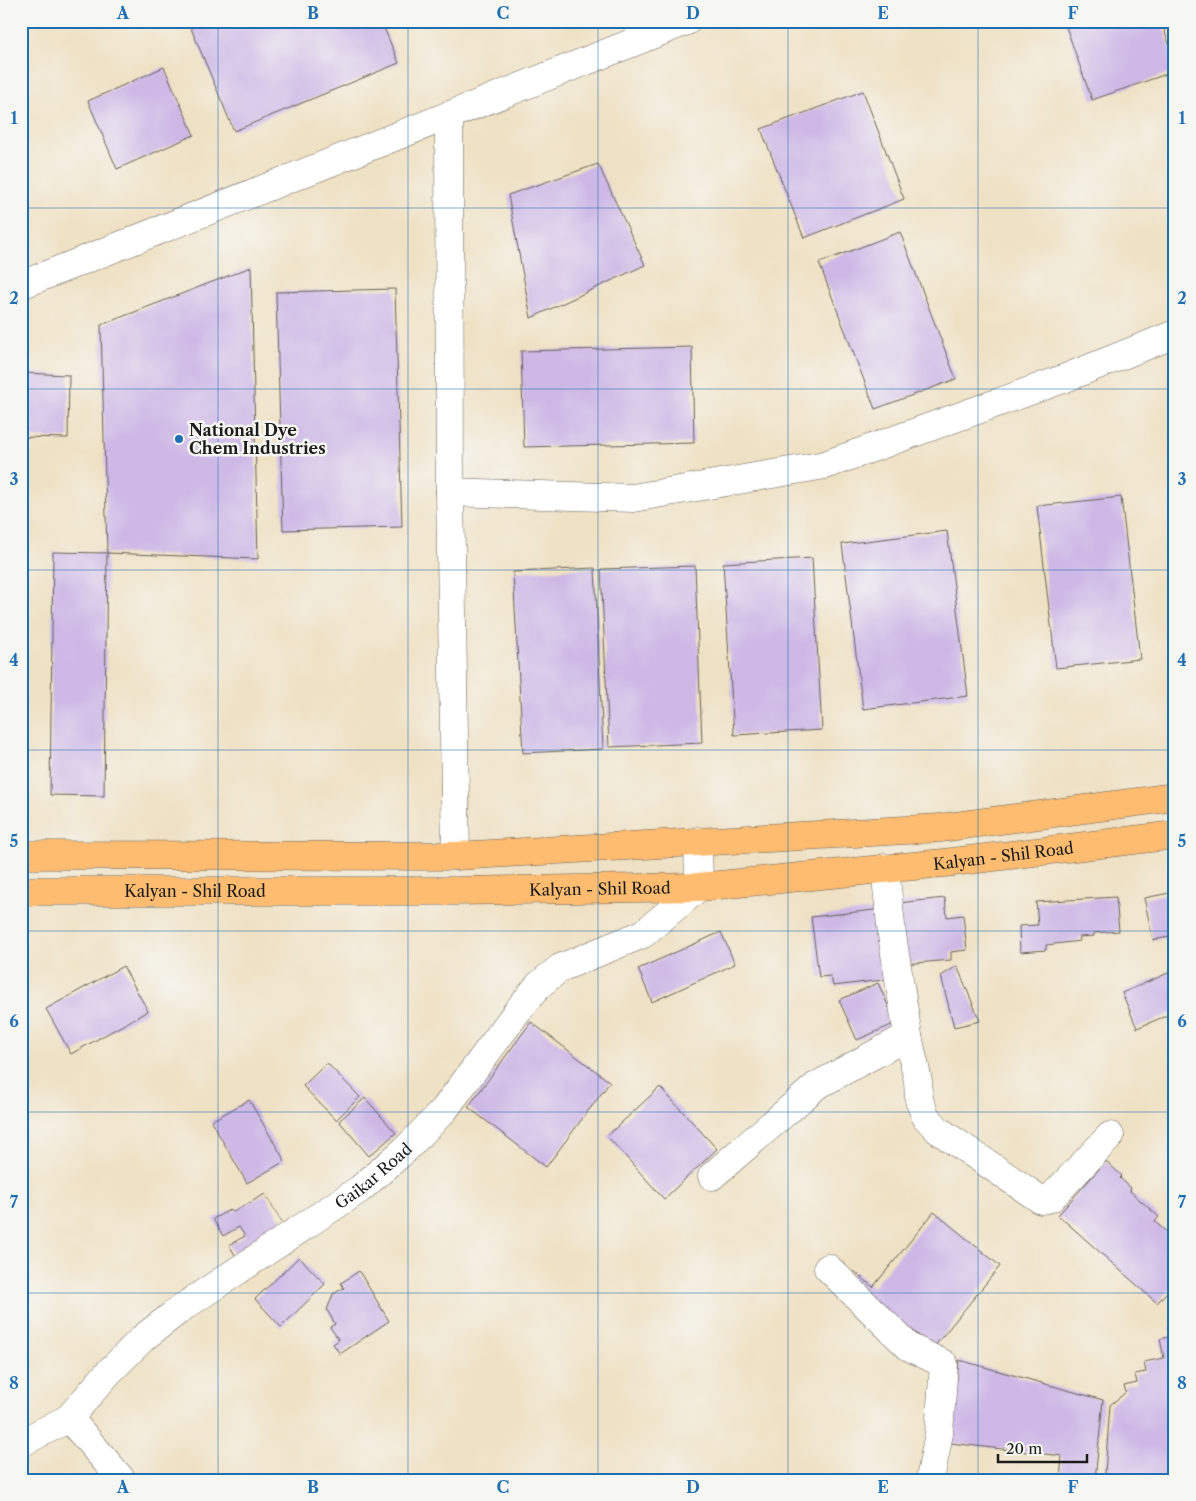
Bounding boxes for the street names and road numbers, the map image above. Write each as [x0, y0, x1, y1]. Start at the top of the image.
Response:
street label: Kalyan - Shil Road [932, 837, 1075, 874]
street label: Kalyan - Shil Road [529, 877, 671, 900]
street label: Kalyan - Shil Road [124, 881, 266, 901]
street label: Gaikar Road [331, 1138, 416, 1213]

